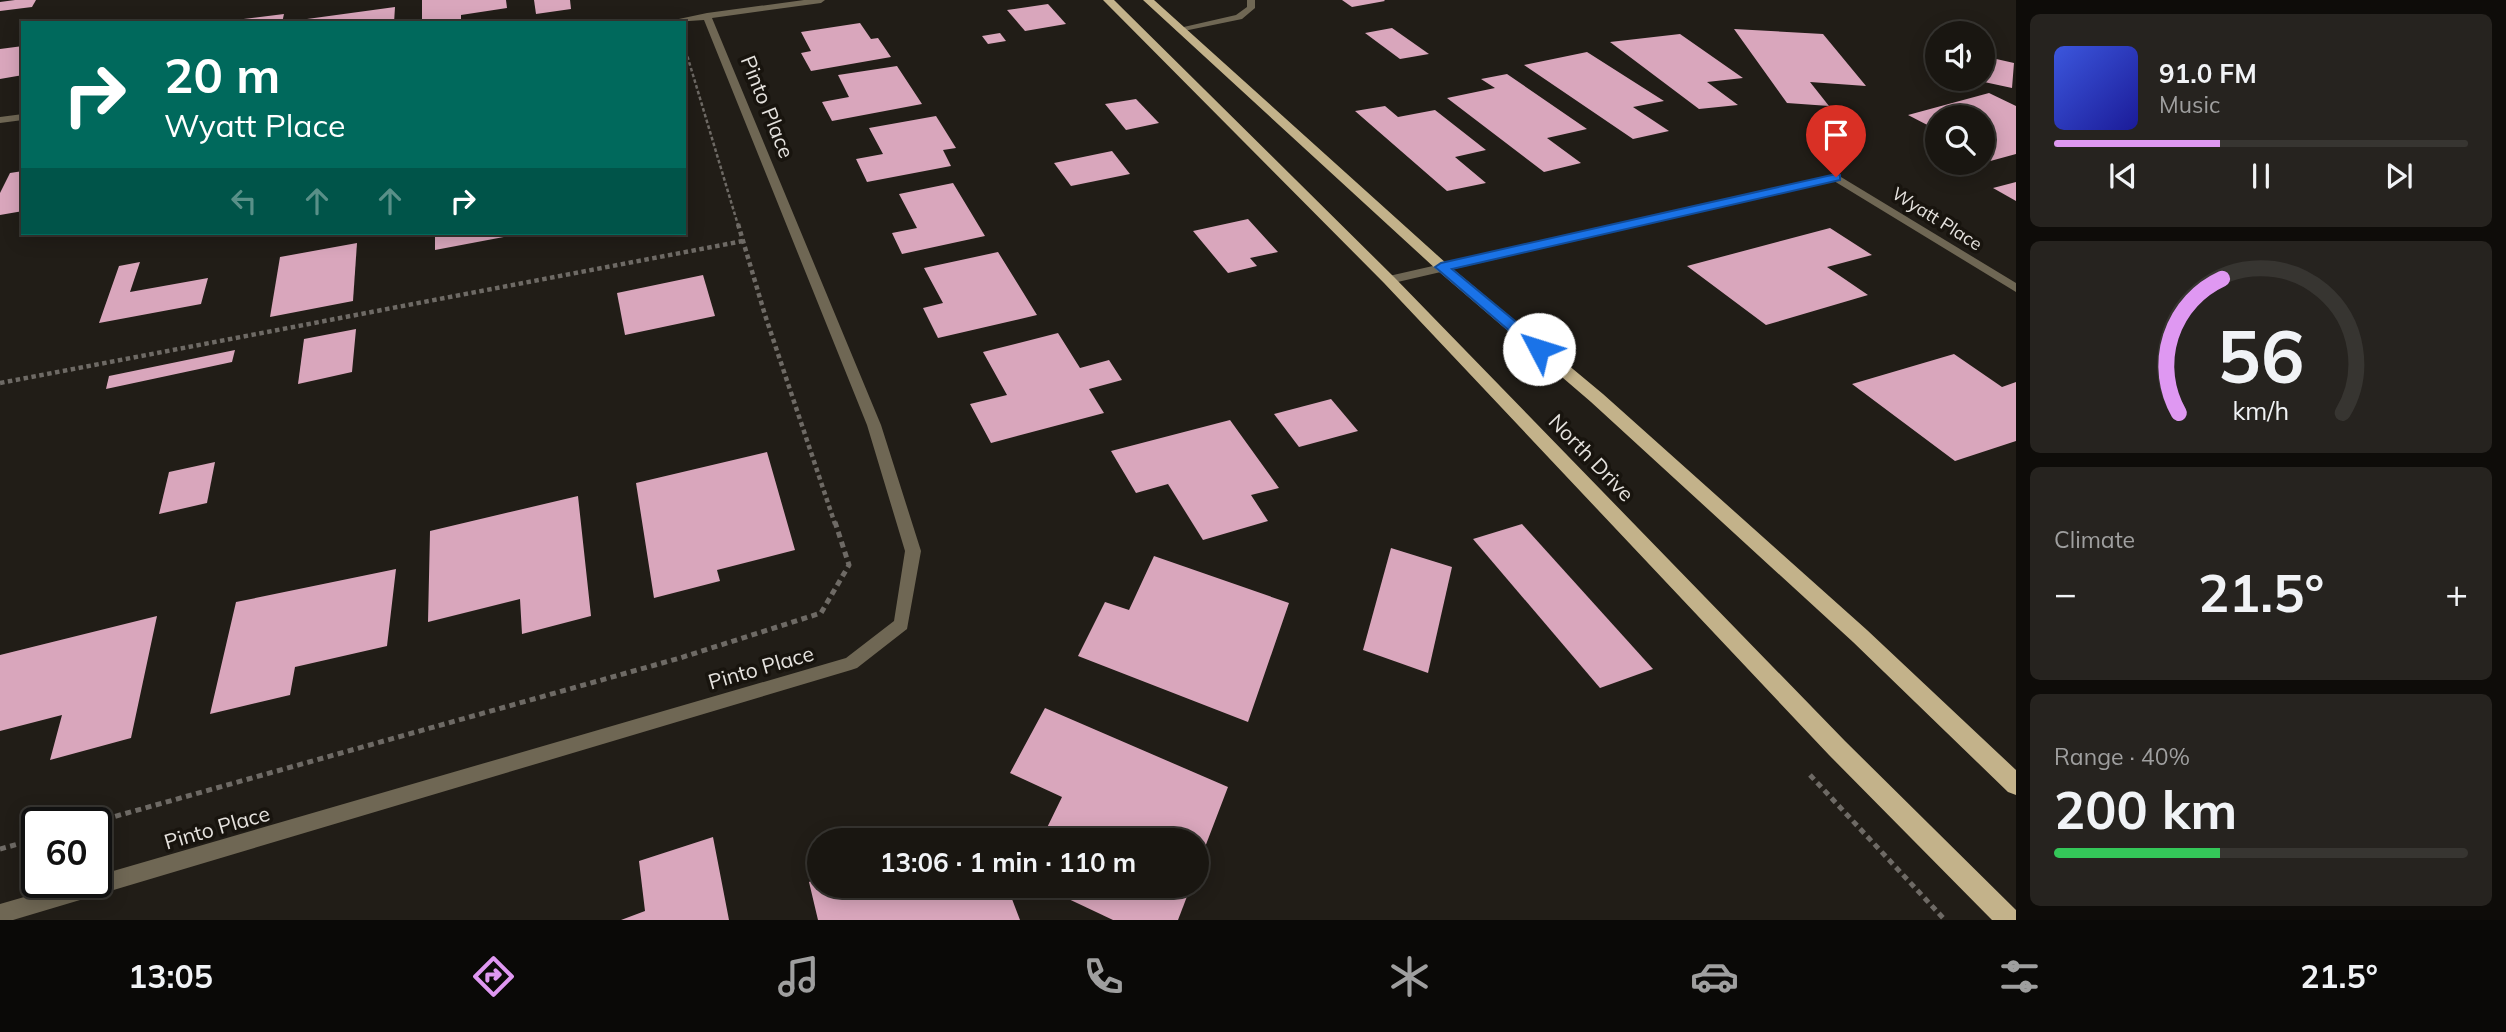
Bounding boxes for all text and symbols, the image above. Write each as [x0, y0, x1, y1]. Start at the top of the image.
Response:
map controls [1925, 21, 1995, 175]
button: sound [1925, 21, 1995, 91]
text: 20 m [164, 44, 280, 105]
icon: right [49, 49, 140, 140]
street label: Pinto Place [736, 51, 800, 162]
text: 91.0 FM [2159, 57, 2257, 90]
text: Music [2159, 90, 2220, 119]
text: Wyatt Place [164, 105, 346, 145]
pin [1806, 105, 1866, 177]
button: search [1925, 105, 1995, 175]
icon: arrive [1817, 116, 1855, 154]
icon: previous [2104, 157, 2142, 195]
icon: pause [2242, 157, 2280, 195]
icon: next [2380, 157, 2418, 195]
icon: left [225, 182, 263, 220]
icon: ahead [298, 182, 336, 220]
icon: ahead [371, 182, 409, 220]
icon: right [444, 182, 482, 220]
street label: Wyatt Place [1888, 182, 1987, 255]
text: 56 [2217, 310, 2305, 401]
position arrow [1502, 312, 1576, 386]
text: km/h [2233, 395, 2289, 426]
street label: North Drive [1544, 408, 1640, 507]
text: Climate [2054, 525, 2135, 554]
text: 21.5° [2198, 560, 2324, 625]
text: − [2054, 569, 2077, 617]
text: + [2445, 569, 2468, 617]
street label: Pinto Place [705, 640, 816, 694]
text: Range · 40% [2054, 742, 2190, 771]
text: 200 km [2054, 777, 2237, 842]
street label: Pinto Place [161, 800, 272, 854]
speed limit sign: 60 [21, 807, 112, 898]
text: 13:06 · 1 min · 110 m [880, 846, 1136, 879]
icon: directions [469, 952, 518, 1001]
icon: music [774, 952, 823, 1001]
icon: phone [1079, 952, 1128, 1001]
icon: climate [1385, 952, 1434, 1001]
icon: car [1690, 952, 1739, 1001]
icon: filters [1995, 952, 2044, 1001]
text: 13:05 [128, 956, 213, 996]
text: 21.5° [2300, 956, 2378, 996]

